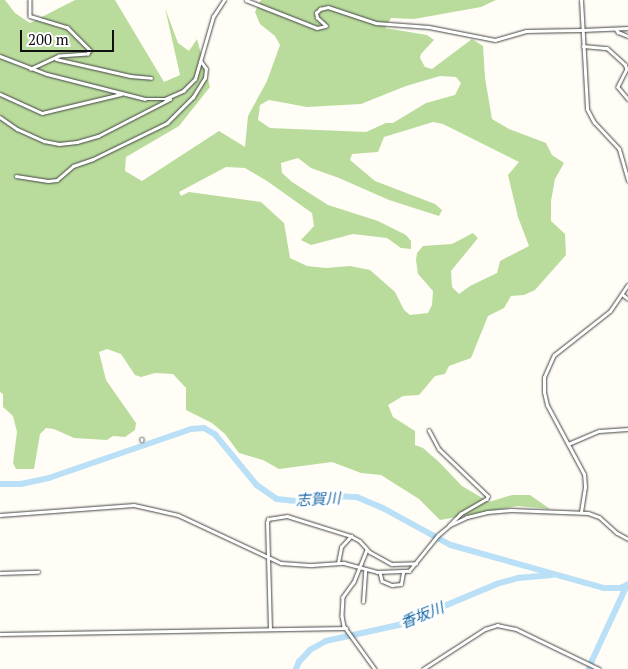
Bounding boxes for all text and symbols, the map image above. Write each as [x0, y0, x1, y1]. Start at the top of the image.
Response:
scale bar [22, 20, 116, 52]
text: 200 m [28, 29, 69, 49]
water label: 志賀川 [295, 489, 341, 509]
water label: 香坂川 [398, 598, 446, 632]

